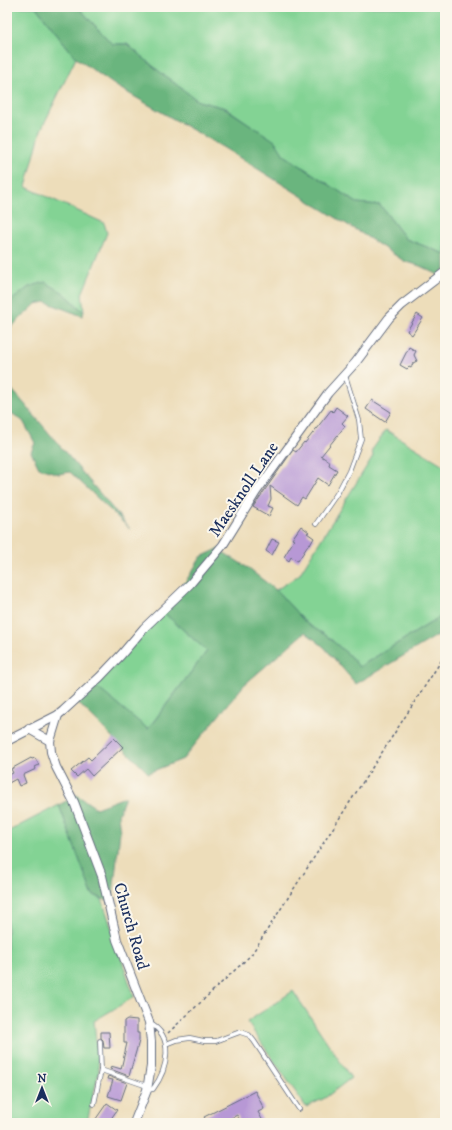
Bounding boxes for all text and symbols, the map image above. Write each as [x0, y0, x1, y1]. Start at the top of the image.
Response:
street label: Maesknoll Lane [204, 438, 284, 541]
street label: Church Road [108, 880, 154, 973]
north arrow [22, 1068, 62, 1108]
text: N [37, 1072, 47, 1086]

